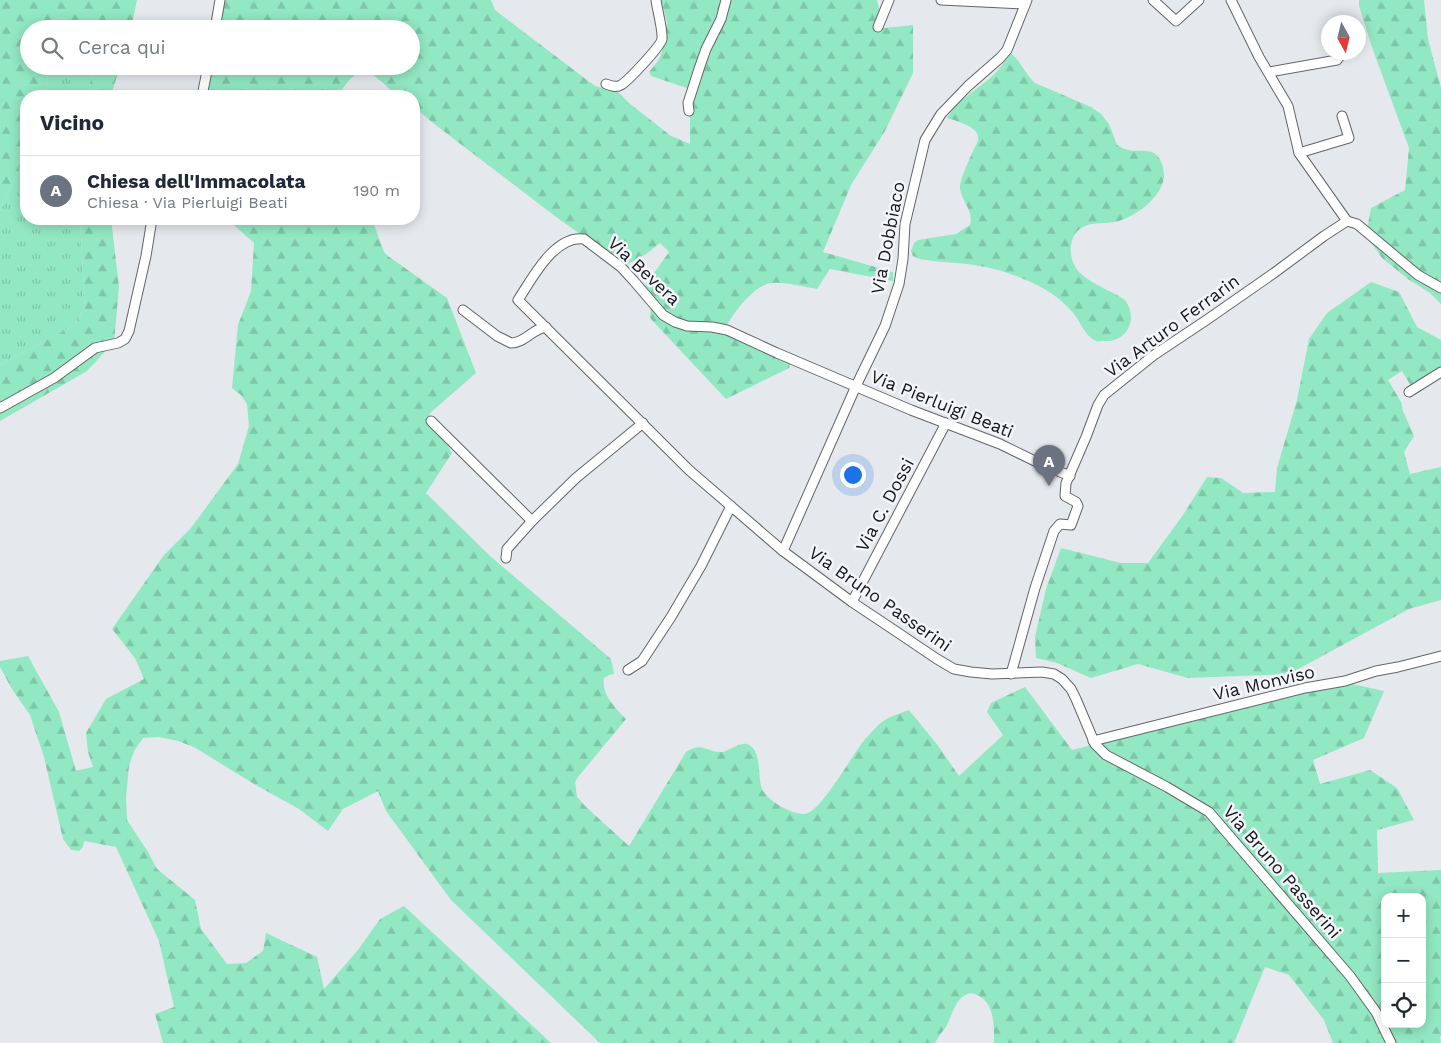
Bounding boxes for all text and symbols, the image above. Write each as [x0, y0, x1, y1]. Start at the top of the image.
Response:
north arrow [1321, 15, 1366, 60]
search box [20, 20, 420, 75]
icon: search [38, 34, 66, 62]
text: Cerca qui [78, 36, 166, 59]
text: Vicino [40, 110, 104, 135]
text: Chiesa dell'Immacolata [87, 170, 306, 193]
street label: Via Dobbiaco [866, 180, 909, 296]
text: A [51, 181, 61, 200]
text: 190 m [353, 181, 400, 200]
text: Chiesa · Via Pierluigi Beati [87, 193, 288, 212]
street label: Via Bevera [604, 232, 685, 309]
street label: Via Arturo Ferrarin [1100, 270, 1243, 381]
street label: Via Pierluigi Beati [868, 365, 1017, 442]
pin: A [1033, 445, 1065, 486]
street label: Via C. Dossi [851, 454, 918, 555]
your location [840, 462, 866, 488]
street label: Via Bruno Passerini [805, 541, 956, 656]
street label: Via Monviso [1211, 661, 1317, 704]
street label: Via Bruno Passerini [1219, 801, 1346, 942]
map controls [1381, 893, 1426, 1028]
button: + [1381, 893, 1426, 938]
button: − [1381, 938, 1426, 983]
button: locate [1381, 983, 1426, 1028]

